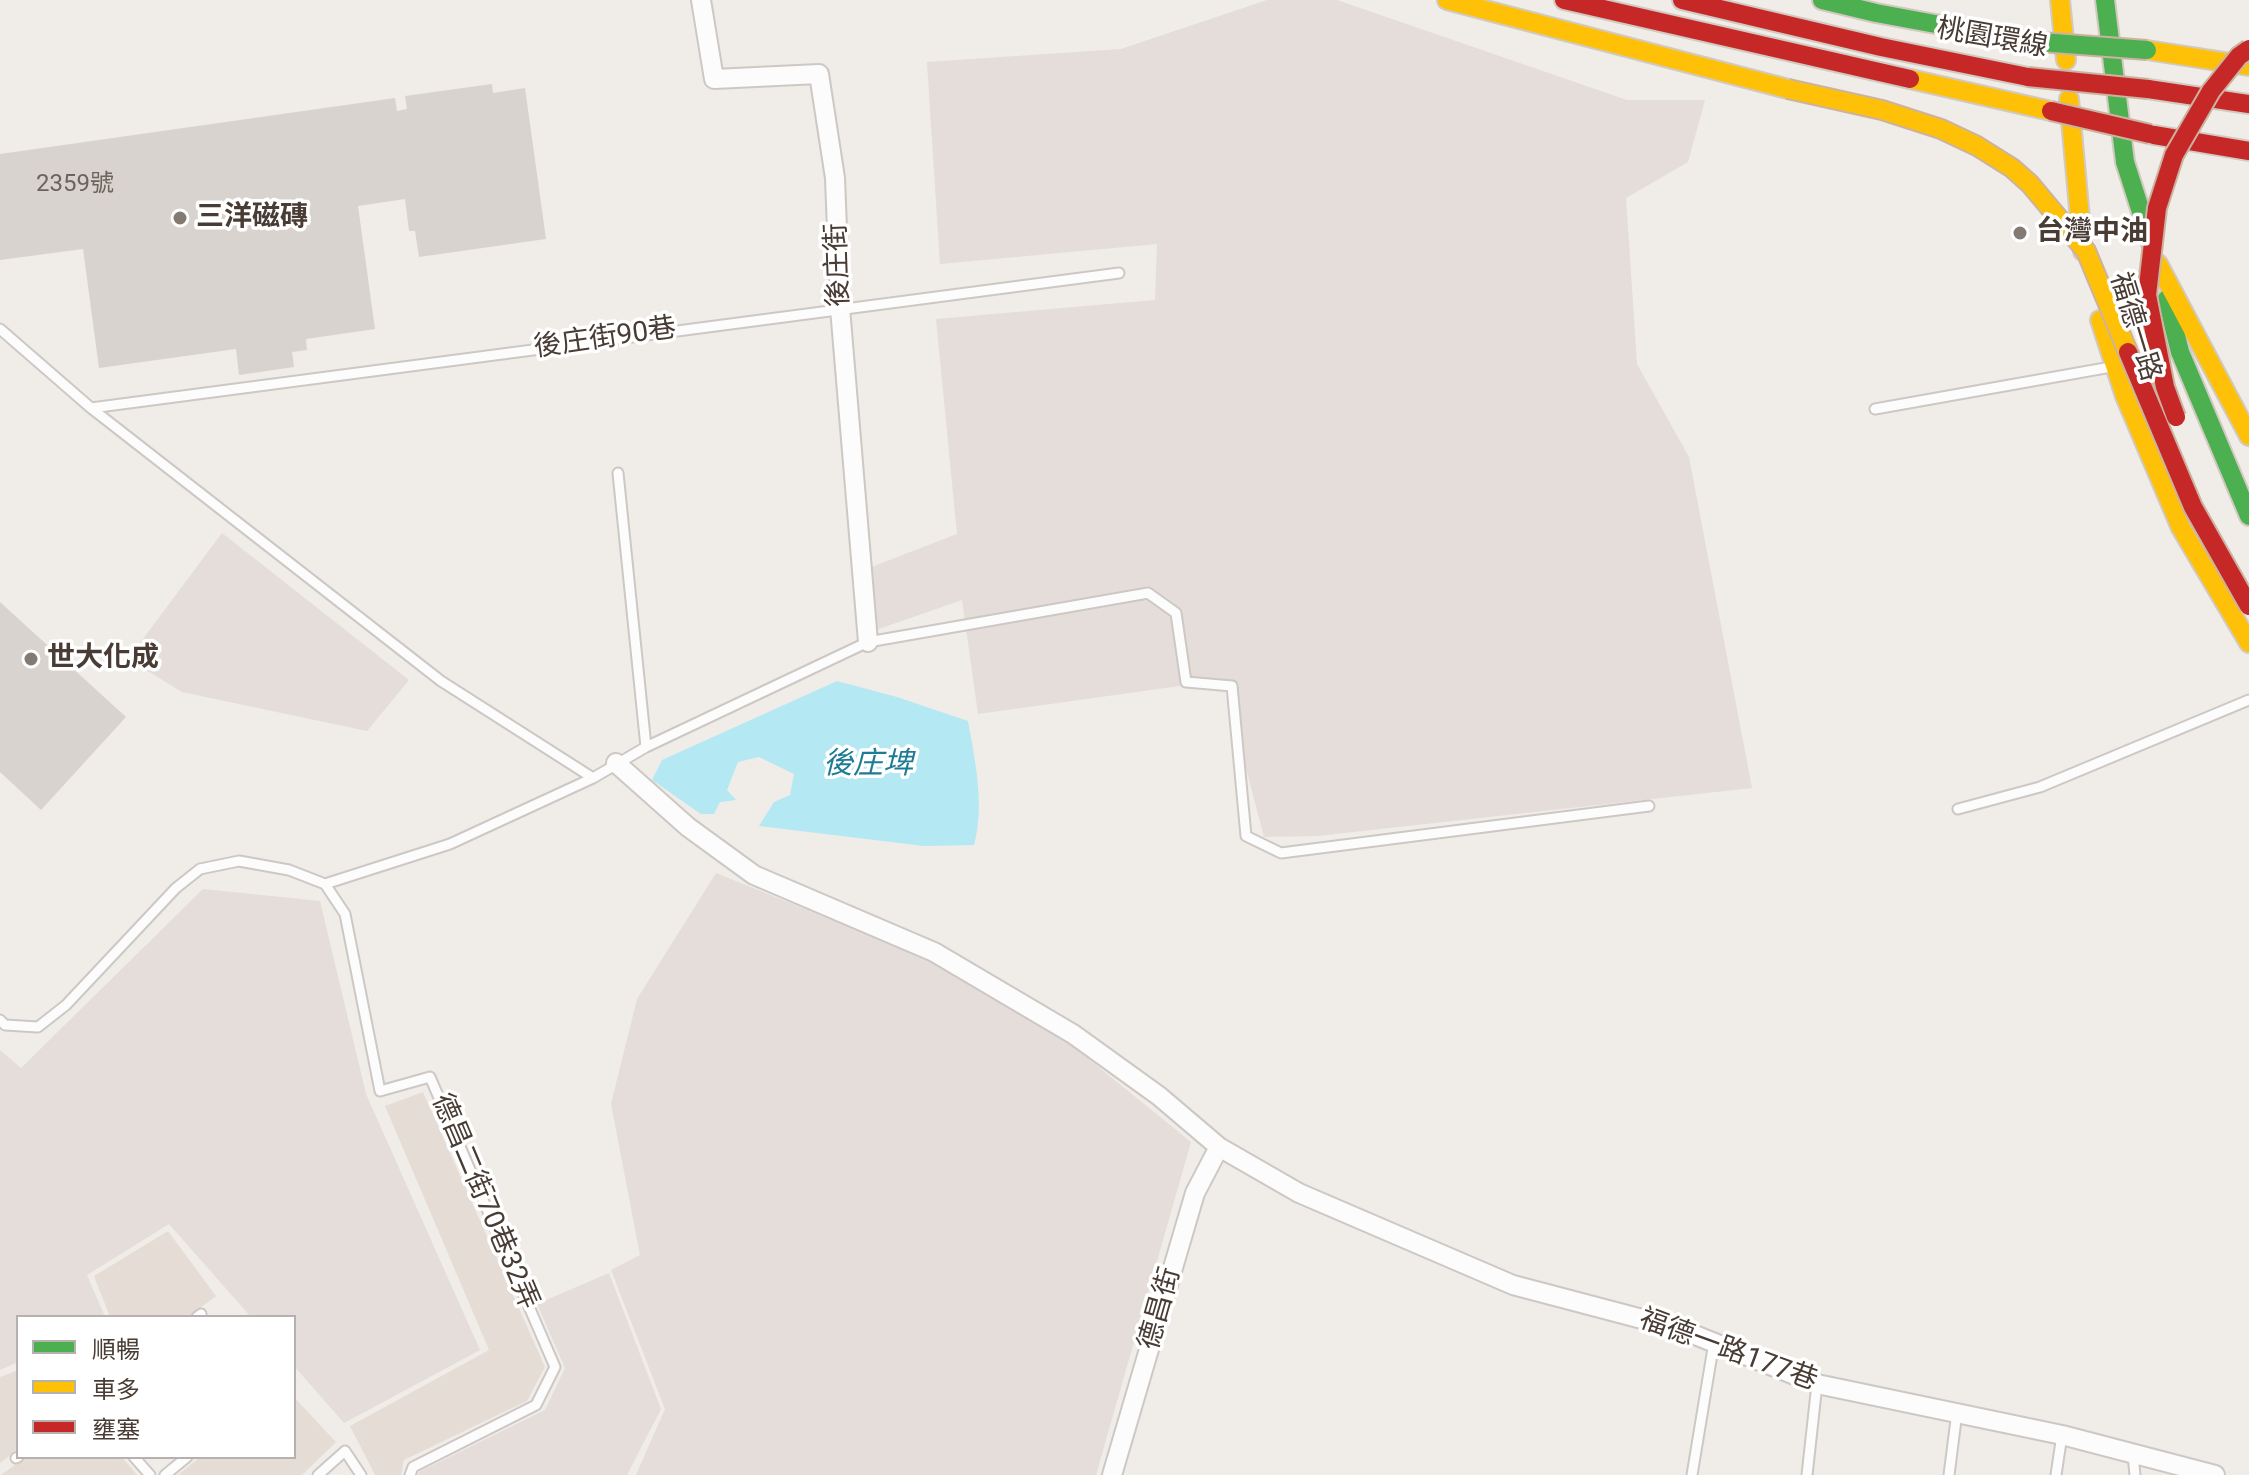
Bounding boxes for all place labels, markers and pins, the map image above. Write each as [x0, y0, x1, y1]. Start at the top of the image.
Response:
place label: 三洋磁磚 [196, 201, 308, 235]
marker: 三洋磁磚 [171, 209, 189, 227]
place label: 台灣中油 [2036, 216, 2148, 250]
marker: 台灣中油 [2011, 224, 2029, 242]
place label: 世大化成 [47, 642, 159, 676]
marker: 世大化成 [22, 650, 40, 668]

